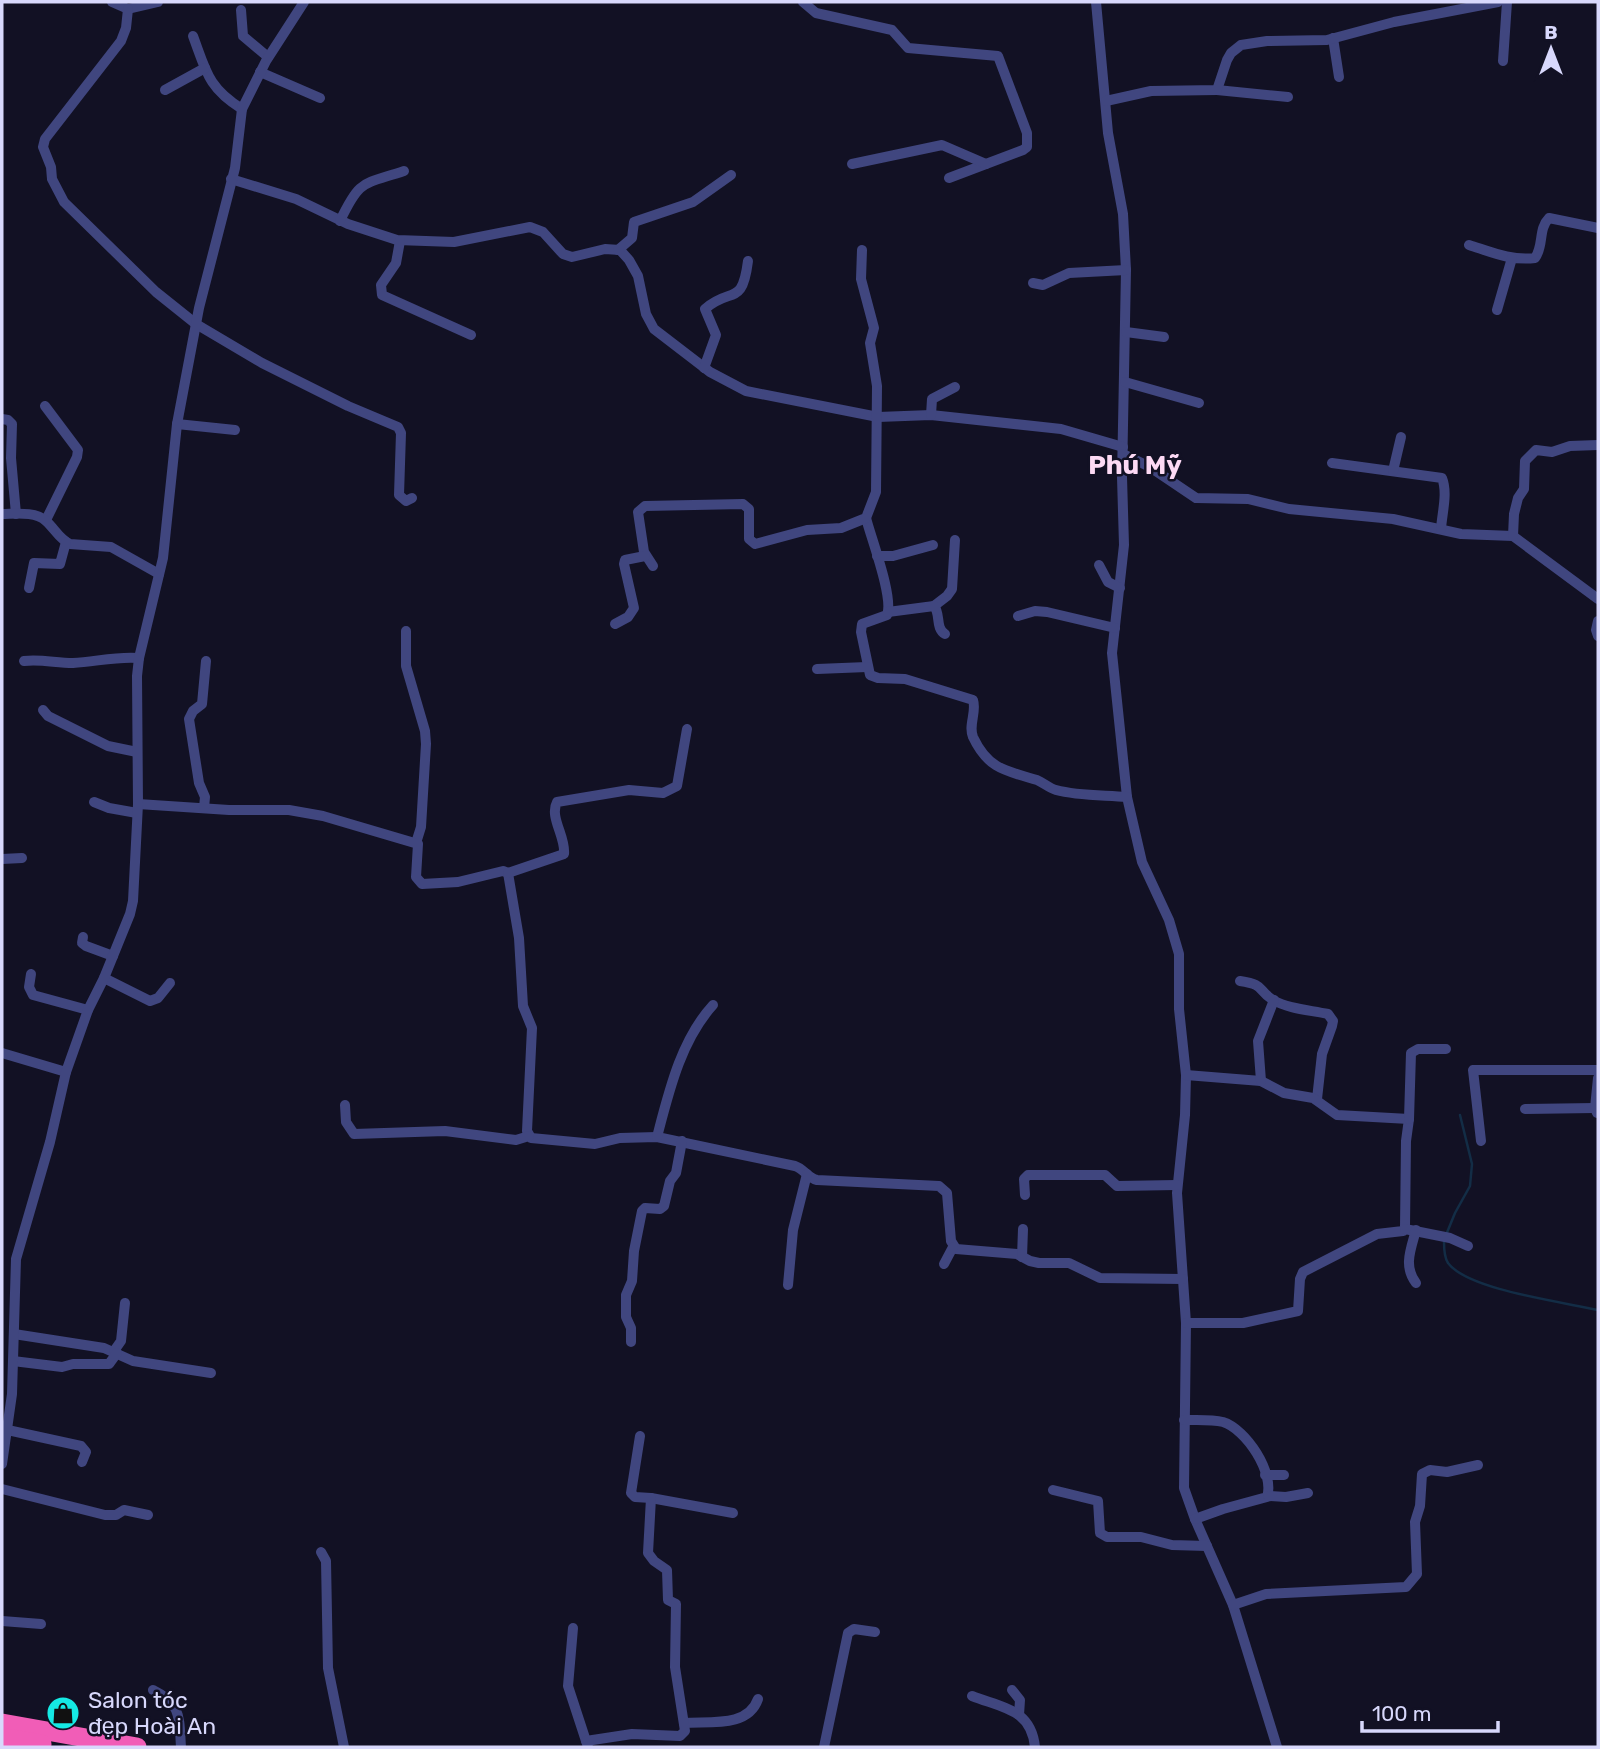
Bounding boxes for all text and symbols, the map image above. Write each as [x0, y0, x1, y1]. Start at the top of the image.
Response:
north arrow [1516, 14, 1586, 84]
text: B [1544, 21, 1558, 44]
district label: Phú Mỹ [1088, 450, 1182, 481]
place label: Salon tóc đẹp Hoài An [88, 1686, 216, 1740]
scale bar [1362, 1690, 1498, 1734]
shop icon: Salon tóc đẹp Hoài An [44, 1694, 82, 1732]
text: 100 m [1372, 1701, 1431, 1726]

